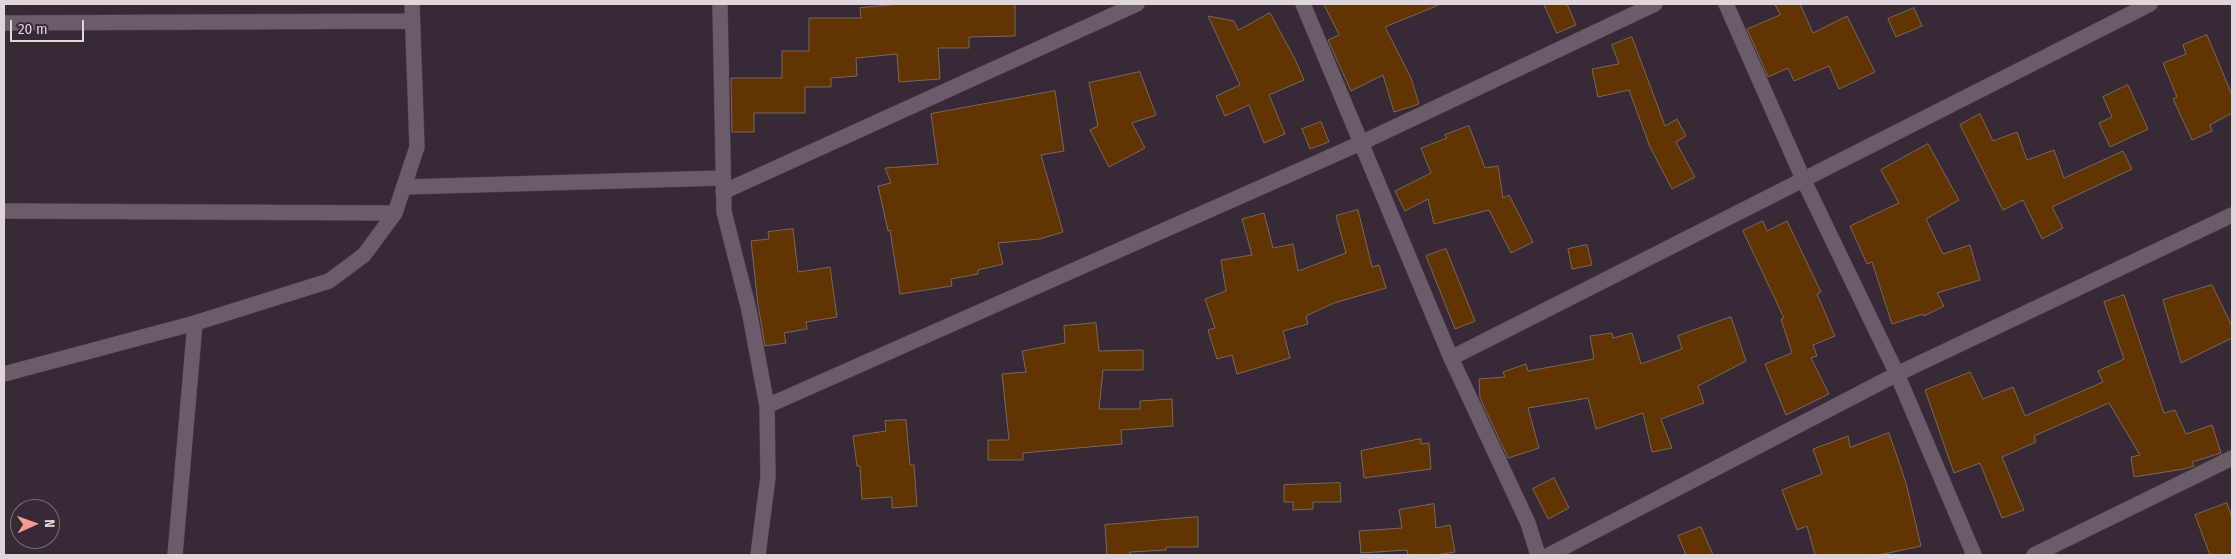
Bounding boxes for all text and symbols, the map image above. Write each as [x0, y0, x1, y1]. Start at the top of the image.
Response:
scale bar [12, 10, 86, 42]
text: 20 m [18, 20, 48, 38]
north arrow [10, 499, 60, 549]
text: N [41, 519, 58, 528]

